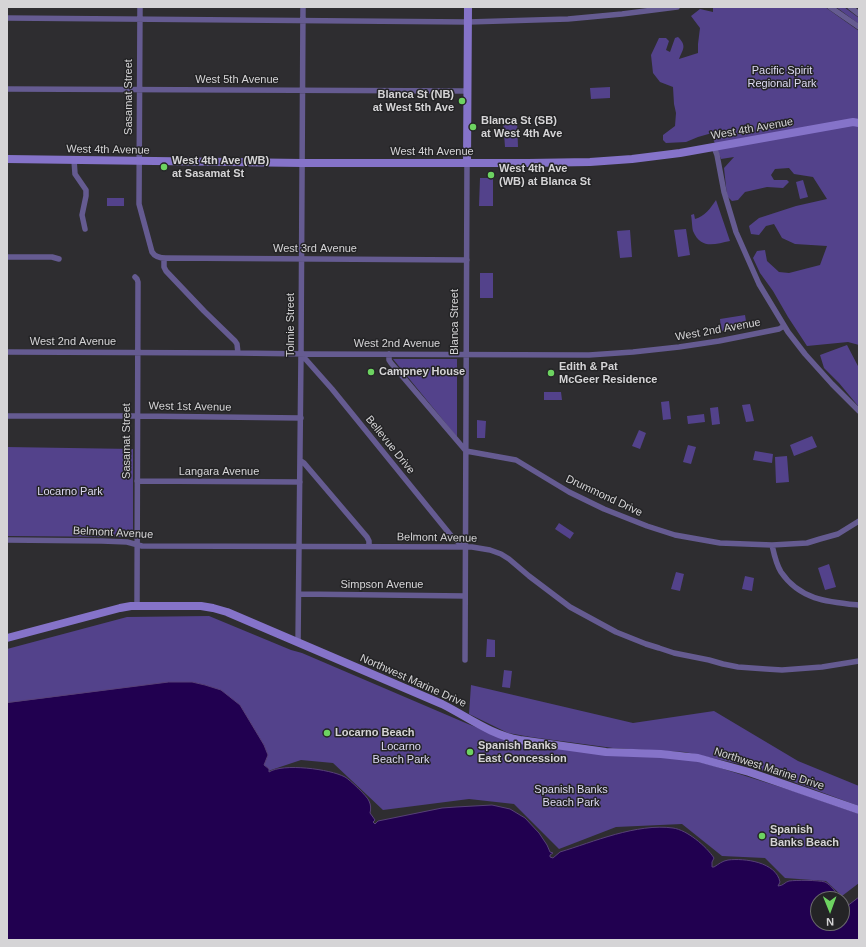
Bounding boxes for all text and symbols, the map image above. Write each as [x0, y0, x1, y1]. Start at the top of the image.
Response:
street label: Sasamat Street [122, 59, 136, 135]
park label: Pacific Spirit Regional Park [747, 64, 817, 90]
street label: West 5th Avenue [195, 73, 279, 87]
place label: Blanca St (NB) at West 5th Ave [373, 88, 454, 114]
marker: Blanca St (NB) at West 5th Ave [457, 96, 467, 106]
place label: Blanca St (SB) at West 4th Ave [481, 114, 562, 140]
street label: West 4th Avenue [710, 115, 794, 143]
marker: Blanca St (SB) at West 4th Ave [468, 122, 478, 132]
street label: West 4th Avenue [66, 143, 150, 157]
street label: West 4th Avenue [390, 145, 474, 159]
place label: West 4th Ave (WB) at Sasamat St [172, 154, 269, 180]
marker: West 4th Ave (WB) at Sasamat St [159, 162, 169, 172]
place label: West 4th Ave (WB) at Blanca St [499, 162, 591, 188]
marker: West 4th Ave (WB) at Blanca St [486, 170, 496, 180]
street label: West 3rd Avenue [273, 242, 357, 256]
street label: Blanca Street [448, 289, 462, 355]
street label: Tolmie Street [284, 293, 298, 357]
street label: West 2nd Avenue [674, 316, 762, 344]
street label: West 2nd Avenue [30, 335, 116, 349]
street label: West 2nd Avenue [354, 337, 440, 351]
place label: Edith & Pat McGeer Residence [559, 360, 657, 386]
place label: Campney House [379, 365, 465, 379]
marker: Campney House [366, 367, 376, 377]
marker: Edith & Pat McGeer Residence [546, 368, 556, 378]
street label: West 1st Avenue [149, 400, 231, 414]
street label: Sasamat Street [120, 403, 134, 479]
street label: Bellevue Drive [363, 413, 417, 477]
street label: Langara Avenue [179, 465, 259, 479]
street label: Drummond Drive [564, 472, 644, 520]
park label: Locarno Park [37, 485, 103, 499]
street label: Belmont Avenue [72, 524, 154, 542]
street label: Belmont Avenue [397, 531, 477, 545]
street label: Simpson Avenue [341, 578, 423, 592]
street label: Northwest Marine Drive [358, 652, 468, 710]
place label: Locarno Beach [335, 726, 414, 740]
marker: Locarno Beach [322, 728, 332, 738]
place label: Spanish Banks East Concession [478, 739, 567, 765]
park label: Locarno Beach Park [373, 740, 429, 766]
street label: Northwest Marine Drive [712, 745, 826, 793]
marker: Spanish Banks East Concession [465, 747, 475, 757]
park label: Spanish Banks Beach Park [534, 783, 608, 809]
place label: Spanish Banks Beach [770, 823, 839, 849]
marker: Spanish Banks Beach [757, 831, 767, 841]
north arrow [810, 891, 850, 931]
text: N [826, 916, 834, 928]

